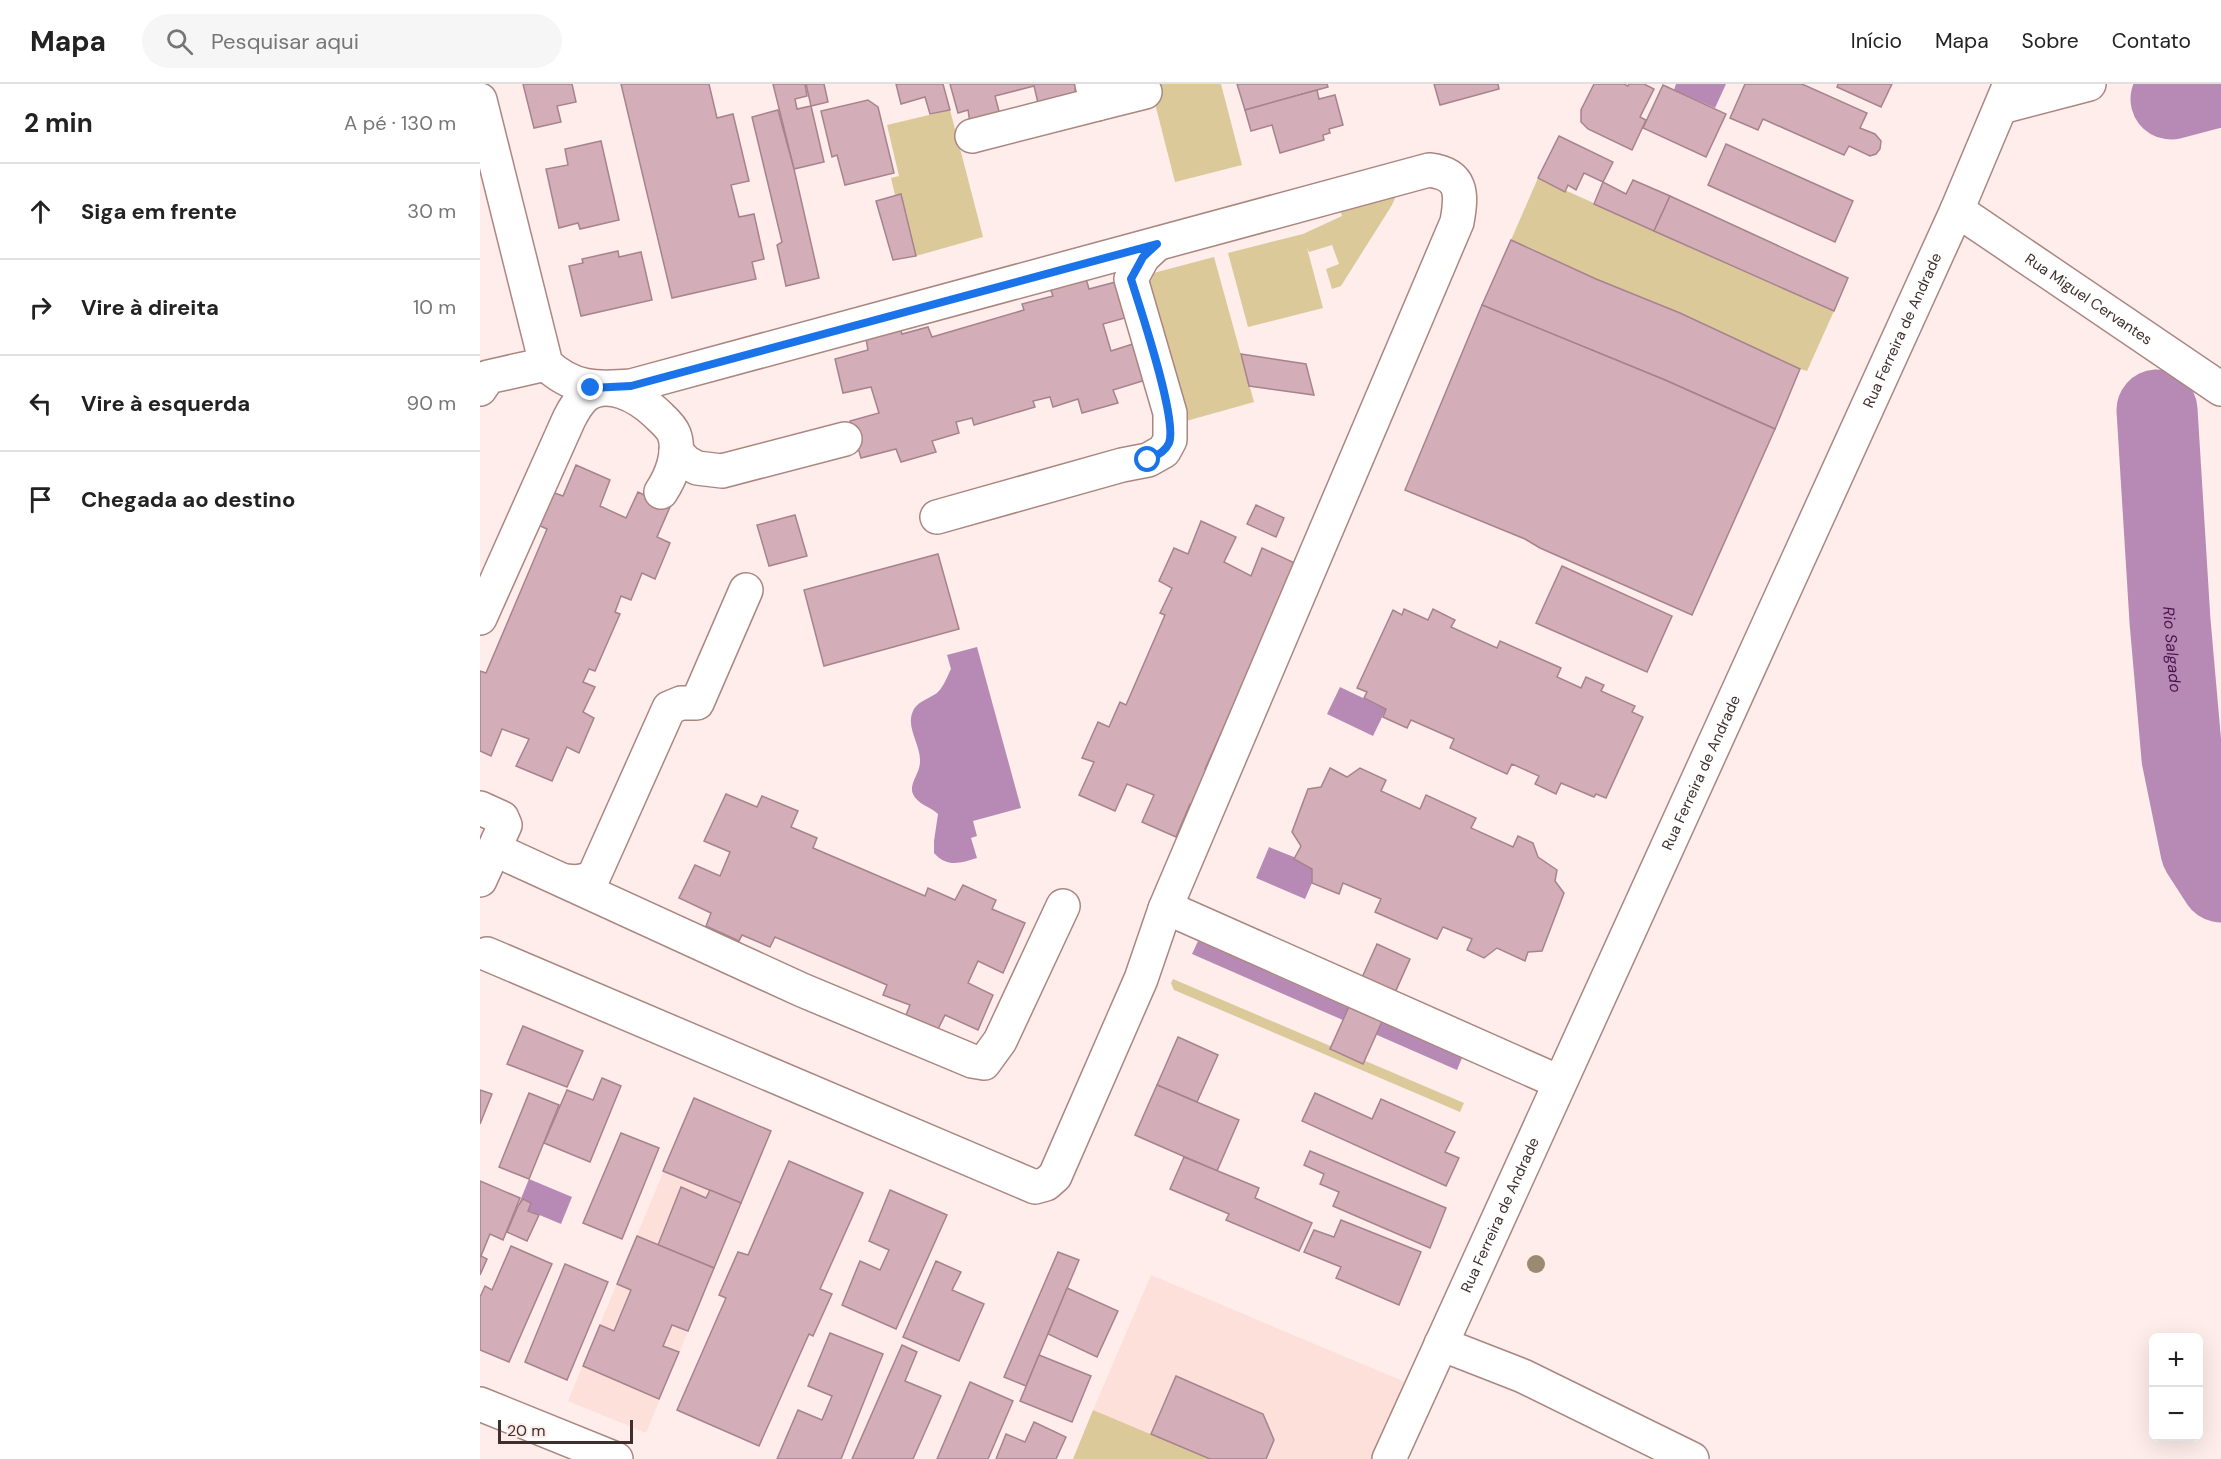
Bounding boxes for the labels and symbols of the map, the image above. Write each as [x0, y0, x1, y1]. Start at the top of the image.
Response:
street label: Rua Miguel Cervantes [2021, 249, 2156, 350]
street label: Rua Ferreira de Andrade [1858, 250, 1946, 411]
route end [577, 374, 603, 400]
route start [1134, 446, 1160, 472]
water label: Rio Salgado [2158, 606, 2186, 693]
street label: Rua Ferreira de Andrade [1657, 692, 1745, 853]
street label: Rua Ferreira de Andrade [1456, 1134, 1544, 1296]
scale bar [498, 1417, 633, 1444]

